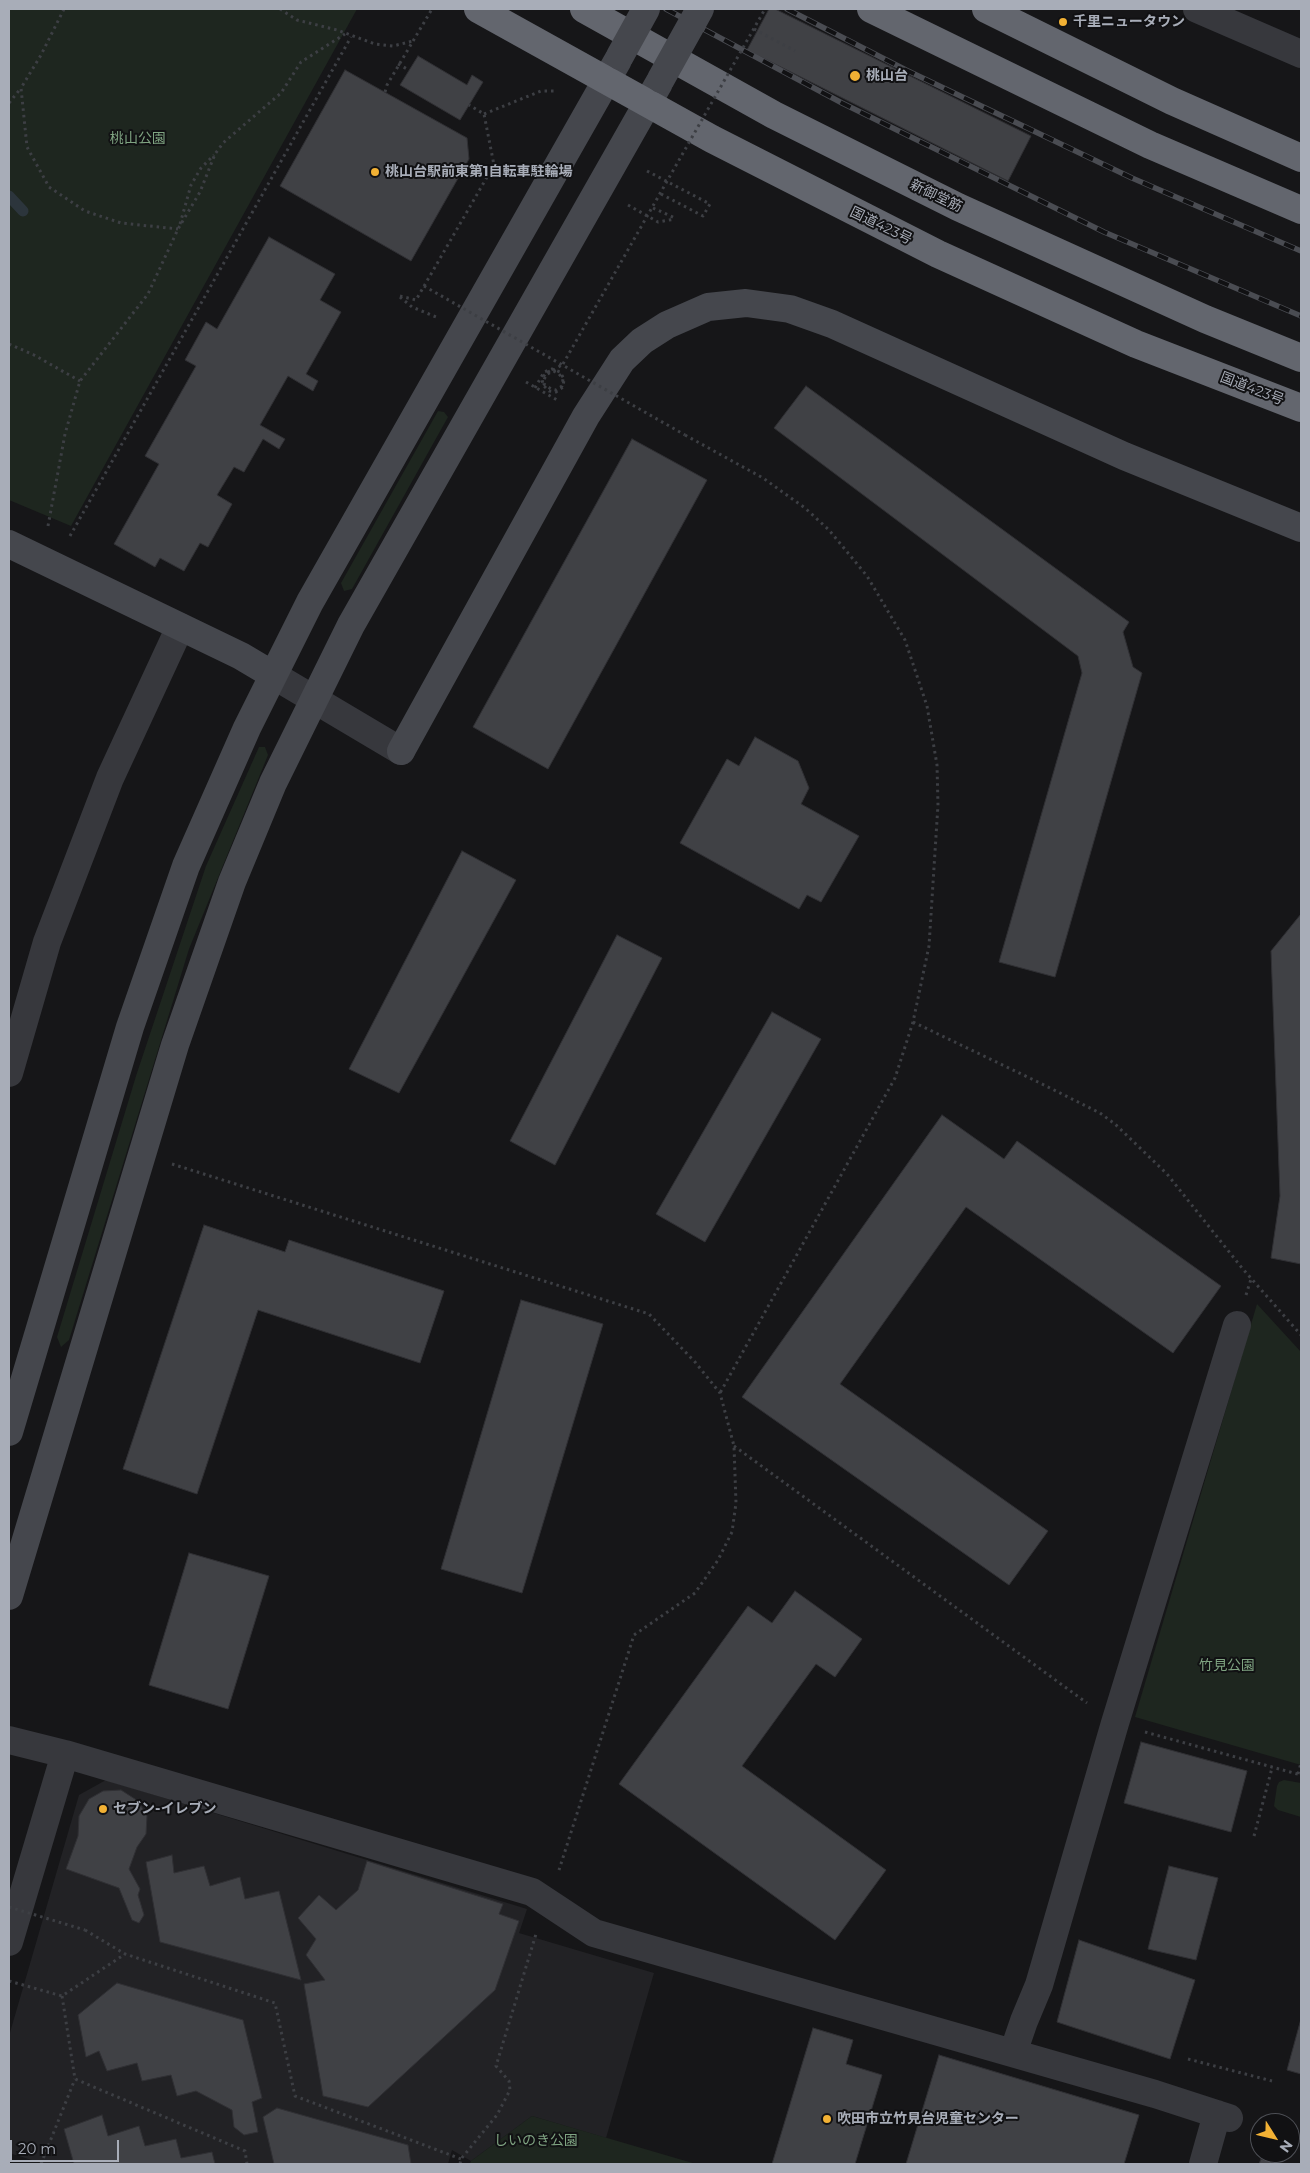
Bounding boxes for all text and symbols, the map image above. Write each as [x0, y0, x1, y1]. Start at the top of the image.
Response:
place label: 千里ニュータウン [1073, 14, 1185, 30]
marker: 千里ニュータウン [1057, 16, 1069, 28]
place label: 桃山台 [866, 68, 908, 84]
marker: 桃山台 [848, 69, 862, 83]
park label: 桃山公園 [110, 131, 166, 147]
place label: 桃山台駅前東第1自転車駐輪場 [385, 164, 572, 180]
marker: 桃山台駅前東第1自転車駐輪場 [369, 166, 381, 178]
street label: 新御堂筋 [907, 176, 965, 216]
street label: 国道423号 [847, 204, 915, 248]
street label: 国道423号 [1218, 369, 1286, 409]
park label: 竹見公園 [1199, 1658, 1255, 1674]
place label: セブン-イレブン [113, 1801, 216, 1817]
marker: セブン-イレブン [97, 1803, 109, 1815]
place label: 吹田市立竹見台児童センター [837, 2111, 1019, 2127]
marker: 吹田市立竹見台児童センター [821, 2113, 833, 2125]
north arrow [1250, 2113, 1300, 2163]
scale bar [12, 2130, 121, 2162]
park label: しいのき公園 [494, 2133, 578, 2149]
text: N [1276, 2136, 1297, 2156]
text: 20 m [18, 2139, 56, 2158]

